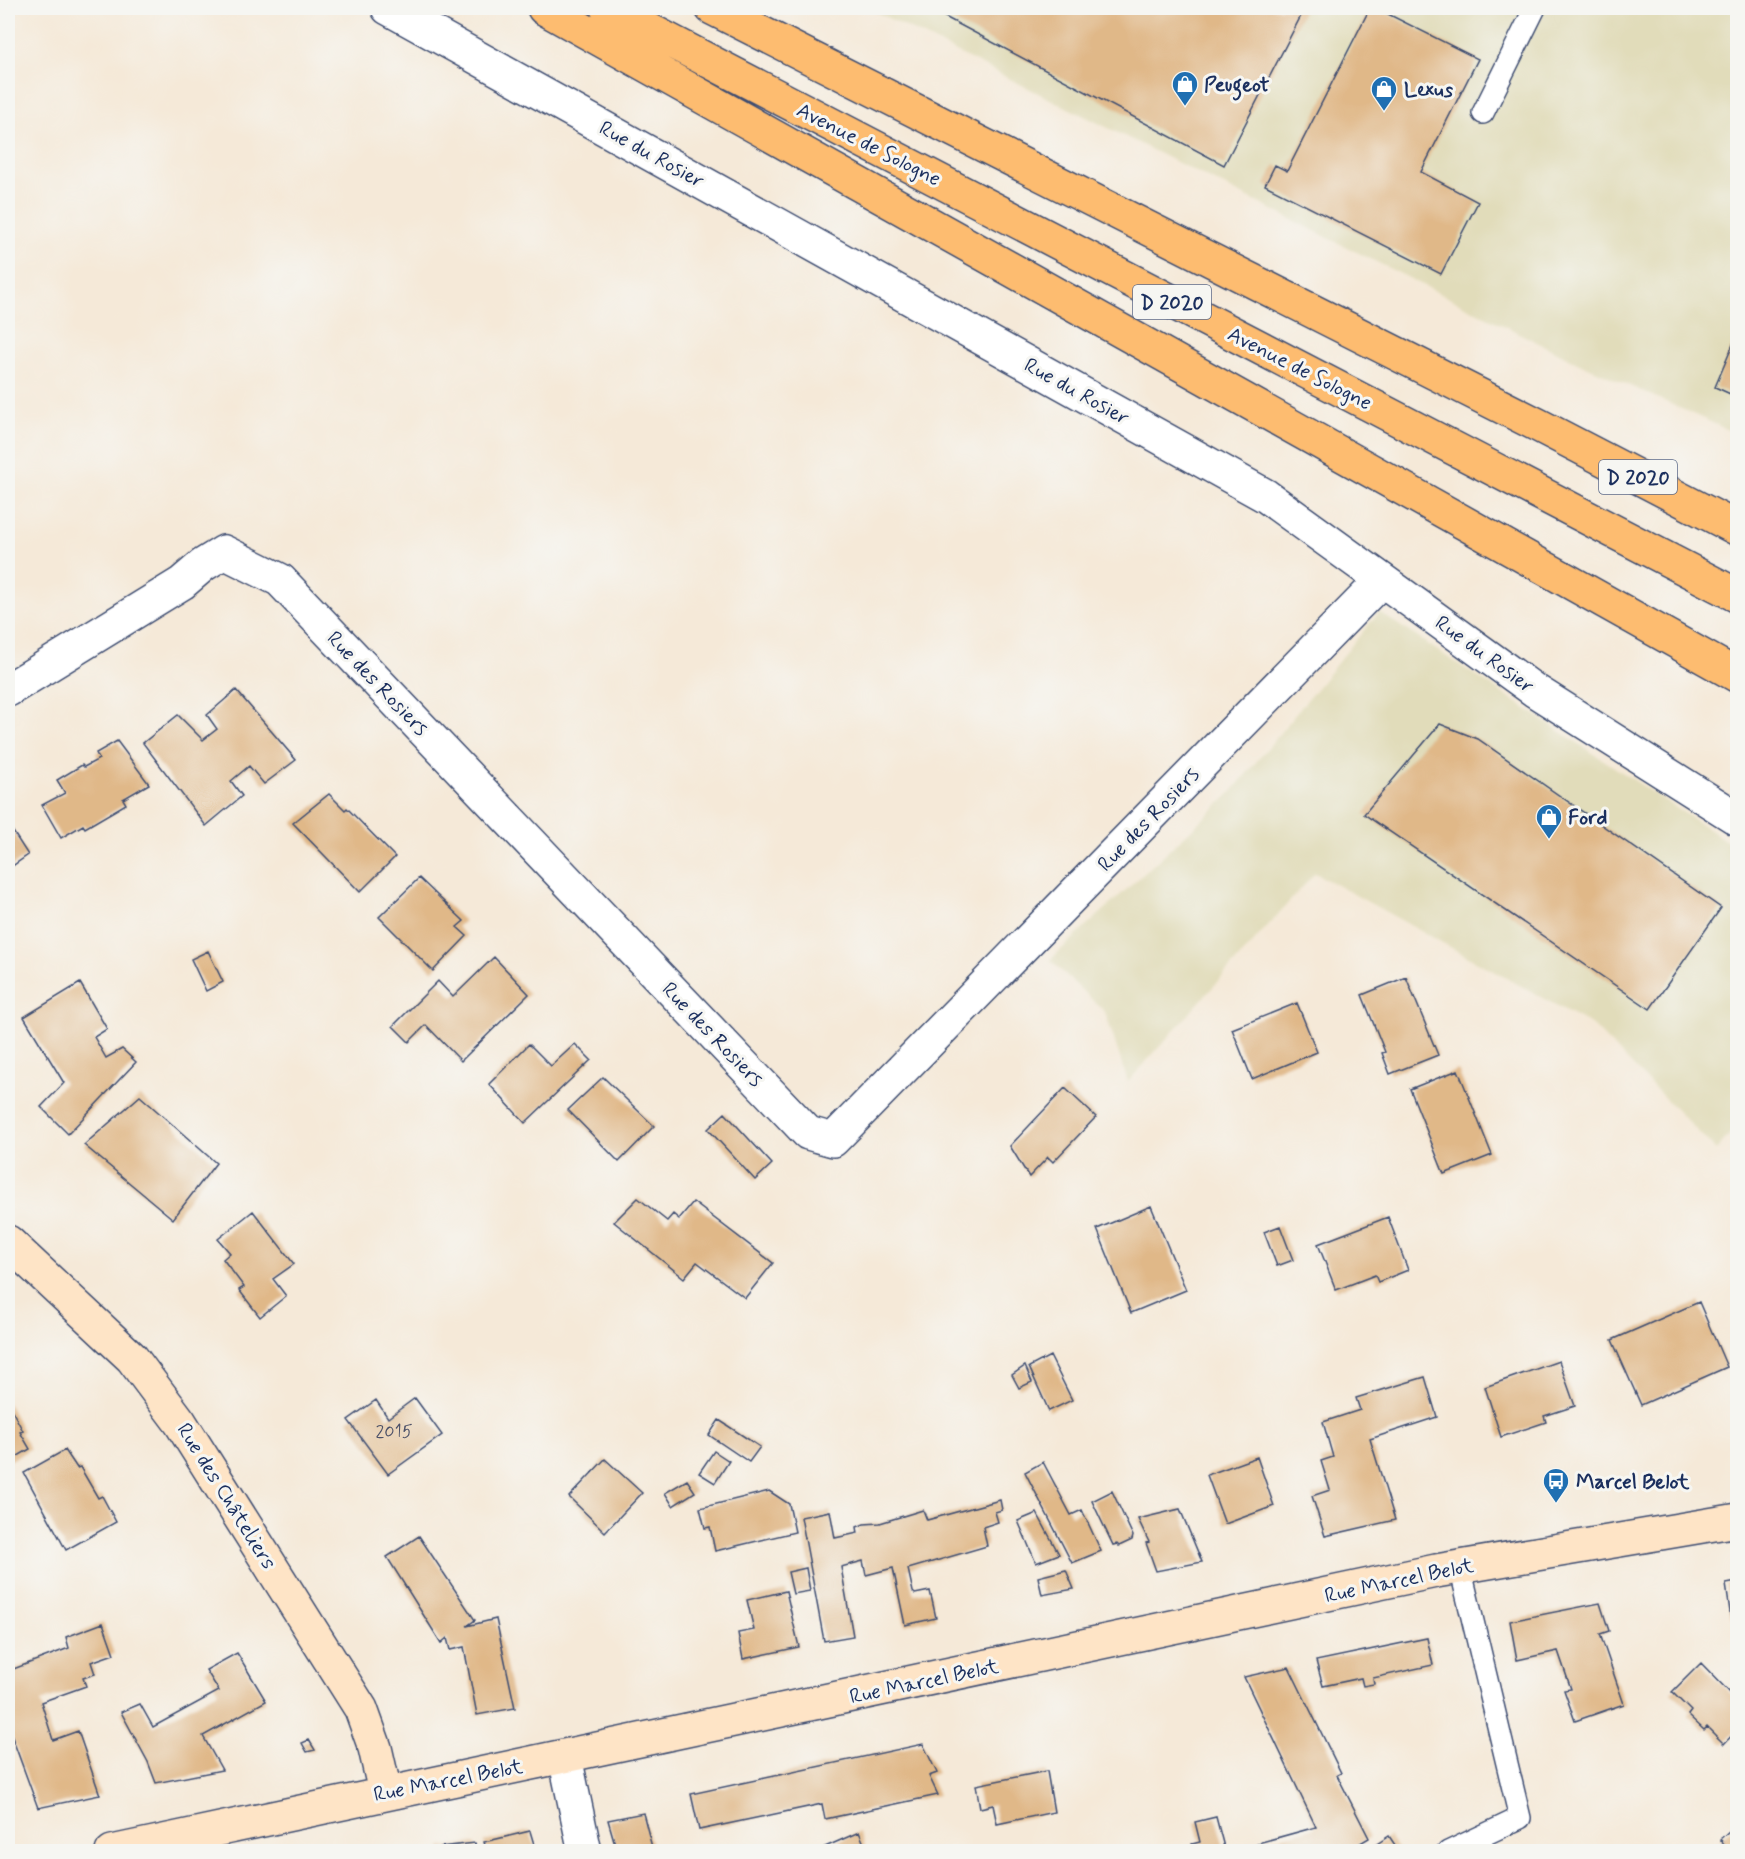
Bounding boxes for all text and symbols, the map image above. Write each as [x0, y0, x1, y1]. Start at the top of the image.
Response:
shop icon: Peugeot [1170, 69, 1200, 107]
place label: Peugeot [1204, 71, 1270, 101]
shop icon: Lexus [1369, 74, 1399, 112]
place label: Lexus [1404, 76, 1454, 104]
street label: Avenue de Sologne [792, 96, 946, 193]
street label: Rue du Rosier [594, 114, 709, 195]
road number: D 2020 [1133, 285, 1211, 319]
street label: Avenue de Sologne [1223, 320, 1377, 417]
street label: Rue du Rosier [1019, 351, 1134, 432]
road number: D 2020 [1599, 460, 1677, 494]
street label: Rue du Rosier [1429, 609, 1540, 700]
street label: Rue des Rosiers [320, 625, 434, 742]
street label: Rue des Rosiers [1092, 761, 1206, 878]
shop icon: Ford [1534, 802, 1564, 840]
place label: Ford [1568, 804, 1607, 832]
street label: Rue des Rosiers [655, 976, 769, 1093]
street label: Rue des Châteliers [170, 1418, 282, 1575]
house number: 2015 [376, 1420, 413, 1444]
bus stop icon: Marcel Belot [1541, 1466, 1571, 1504]
place label: Marcel Belot [1576, 1468, 1690, 1496]
street label: Rue Marcel Belot [1322, 1551, 1477, 1610]
street label: Rue Marcel Belot [847, 1652, 1002, 1711]
street label: Rue Marcel Belot [371, 1753, 526, 1809]

